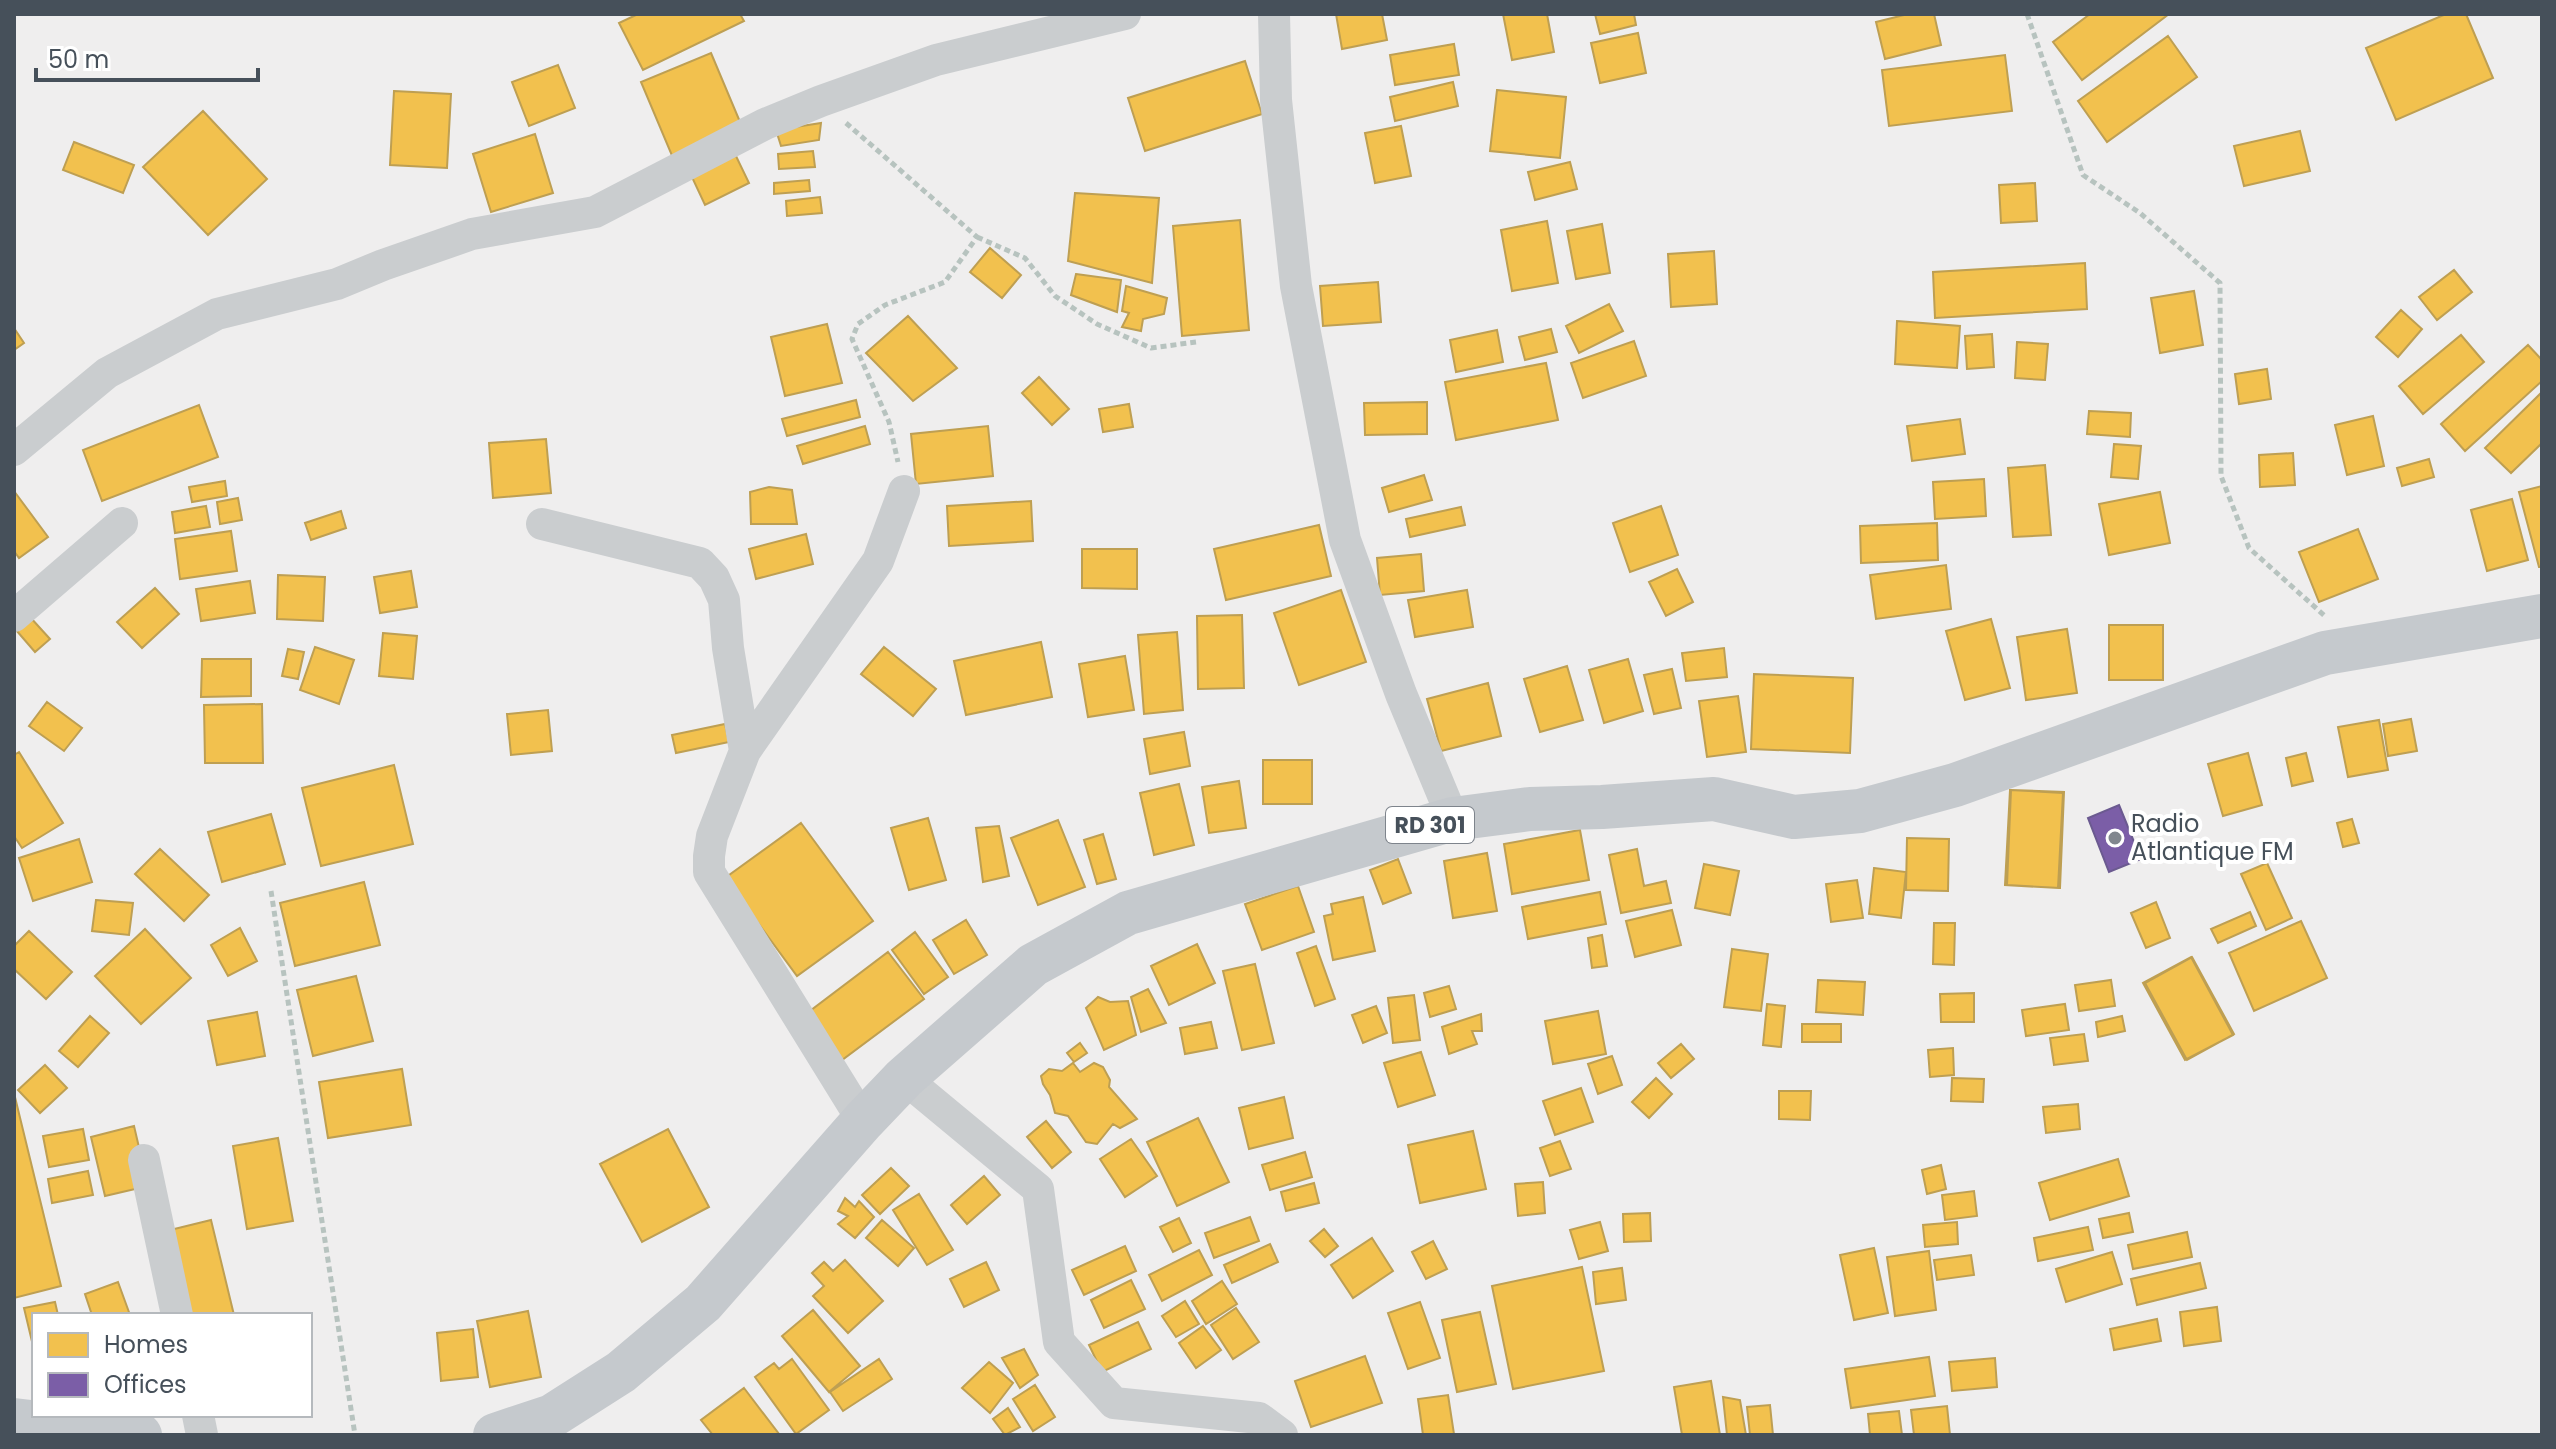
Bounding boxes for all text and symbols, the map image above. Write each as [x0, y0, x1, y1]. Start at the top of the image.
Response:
scale bar [36, 32, 258, 82]
text: 50 m [48, 43, 109, 76]
road number: RD 301 [1386, 807, 1474, 843]
place label: Radio Atlantique FM [2131, 807, 2294, 868]
marker: Radio Atlantique FM [2106, 829, 2124, 847]
legend [32, 1313, 312, 1417]
text: Homes [104, 1328, 188, 1361]
text: Offices [104, 1368, 187, 1401]

